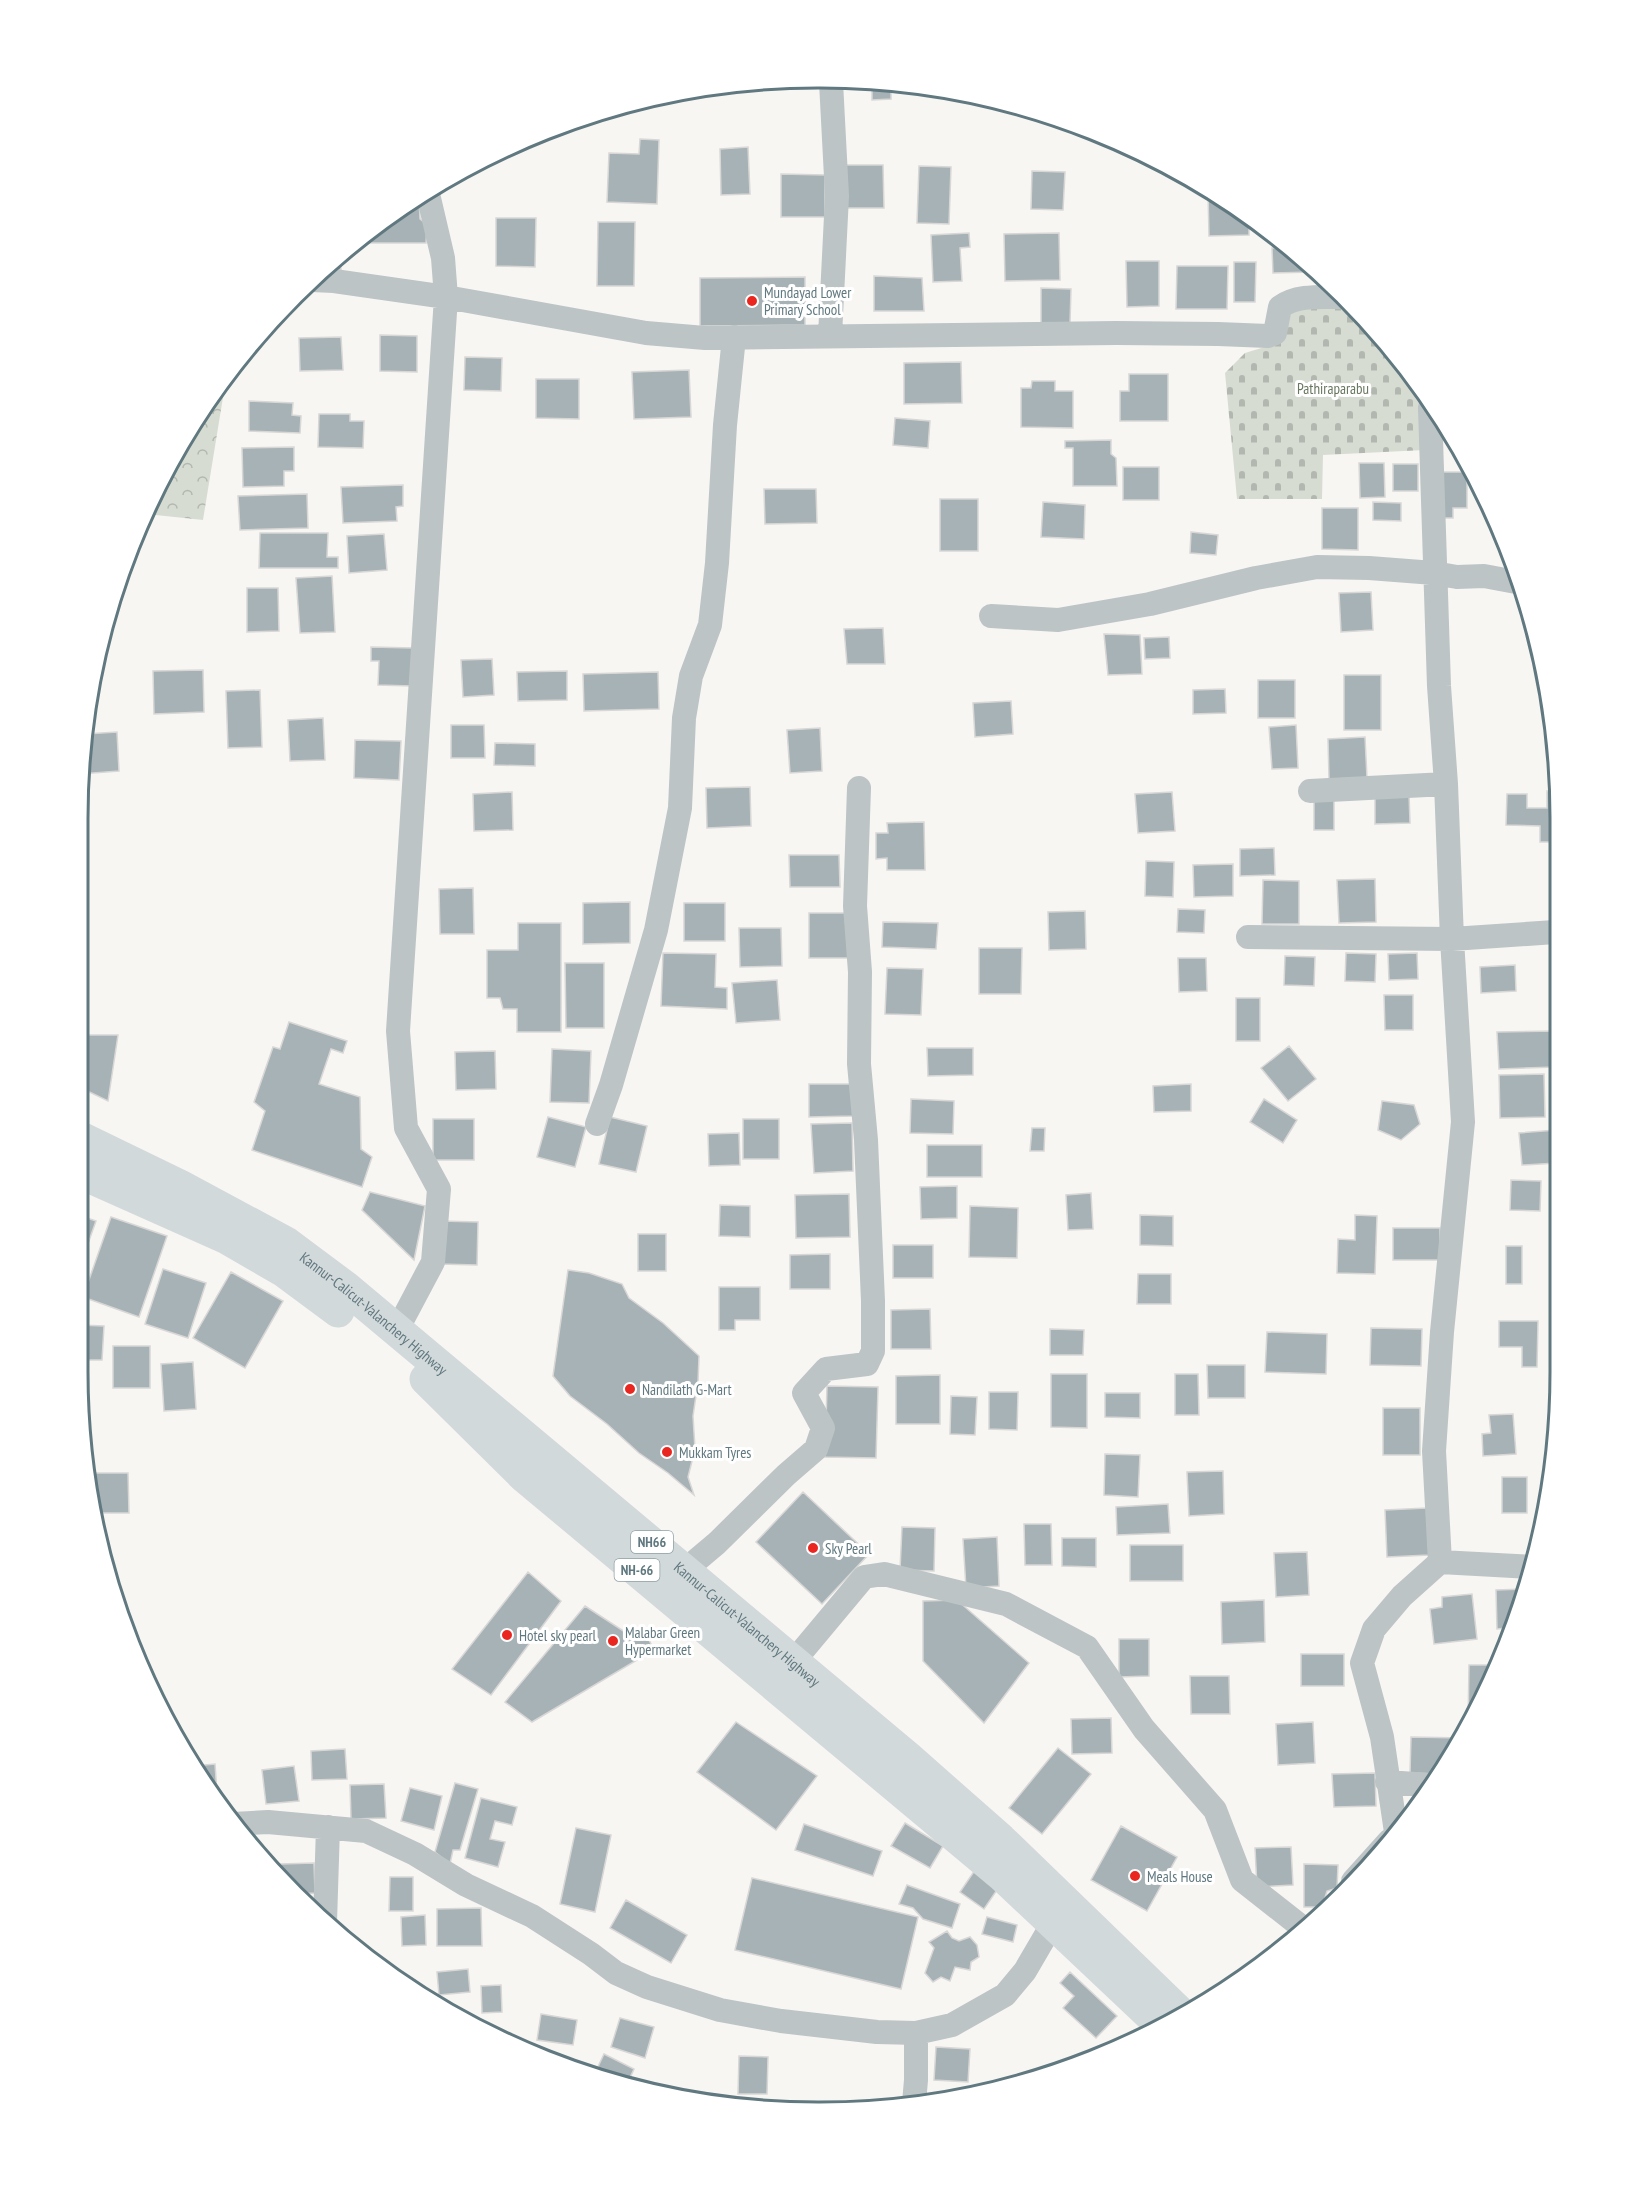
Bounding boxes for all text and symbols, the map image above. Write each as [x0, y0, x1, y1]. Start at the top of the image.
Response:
place label: Mundayad Lower Primary School [764, 283, 852, 319]
marker: Mundayad Lower Primary School [745, 294, 759, 308]
park label: Pathiraparabu [1297, 379, 1369, 398]
street label: Kannur-Calicut-Valanchery Highway [296, 1247, 452, 1379]
place label: Nandilath G-Mart [642, 1380, 732, 1399]
marker: Nandilath G-Mart [623, 1382, 637, 1396]
place label: Mukkam Tyres [679, 1443, 751, 1462]
marker: Mukkam Tyres [660, 1445, 674, 1459]
road number: NH66 [631, 1531, 673, 1553]
place label: Sky Pearl [825, 1539, 872, 1558]
marker: Sky Pearl [806, 1541, 820, 1555]
street label: Kannur-Calicut-Valanchery Highway [671, 1557, 825, 1691]
road number: NH-66 [614, 1559, 660, 1581]
place label: Malabar Green Hypermarket [625, 1623, 700, 1659]
place label: Hotel sky pearl [519, 1626, 597, 1645]
marker: Hotel sky pearl [500, 1628, 514, 1642]
marker: Malabar Green Hypermarket [606, 1634, 620, 1648]
place label: Meals House [1147, 1867, 1213, 1886]
marker: Meals House [1128, 1869, 1142, 1883]

